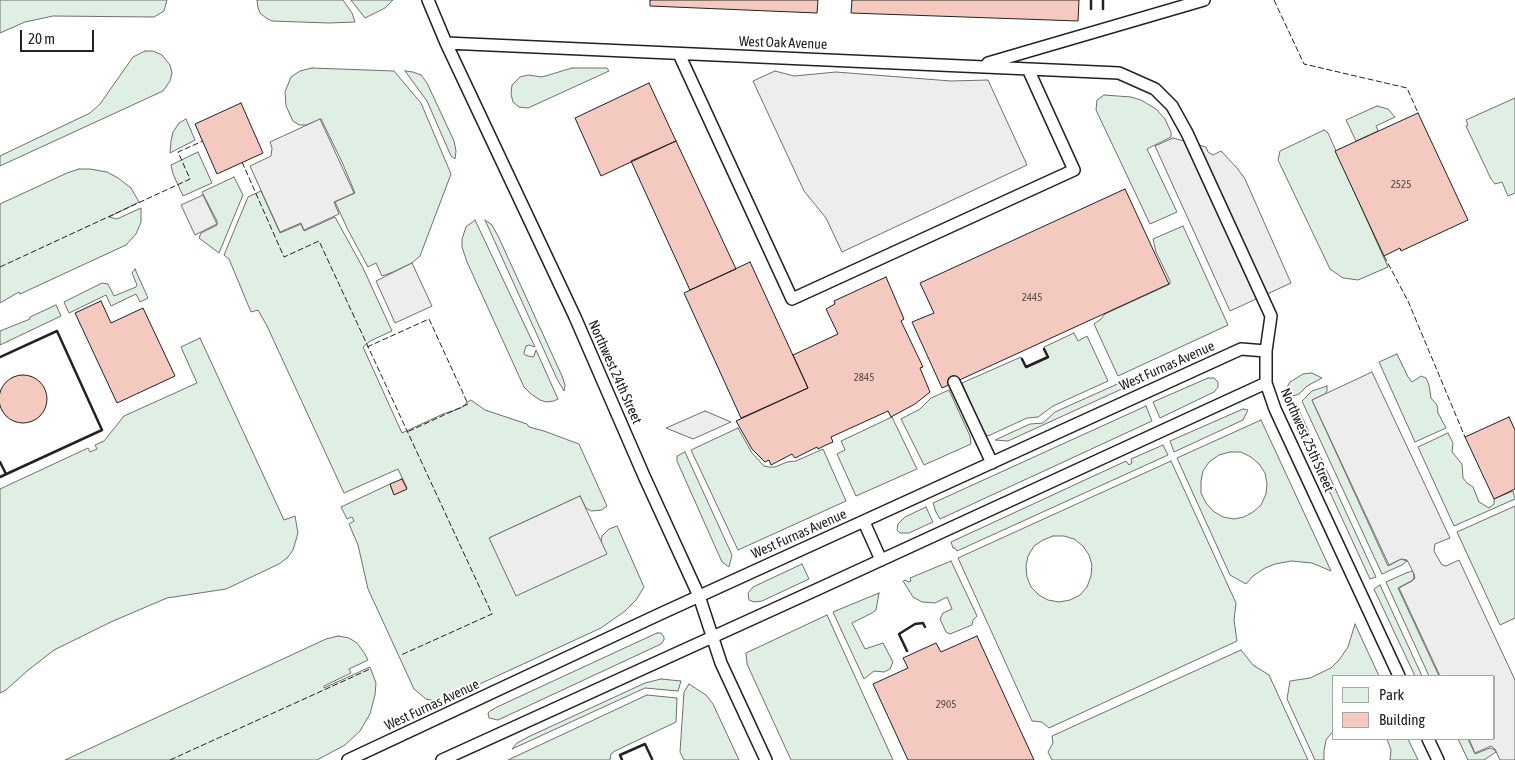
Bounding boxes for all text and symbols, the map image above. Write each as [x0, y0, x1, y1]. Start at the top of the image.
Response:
scale bar [22, 20, 96, 52]
text: 20 m [28, 30, 55, 47]
street label: West Oak Avenue [738, 33, 828, 53]
house number: 2525 [1391, 178, 1411, 192]
house number: 2445 [1022, 291, 1042, 305]
street label: Northwest 24th Street [585, 318, 645, 426]
street label: West Furnas Avenue [1117, 338, 1217, 394]
house number: 2845 [854, 371, 874, 385]
street label: Northwest 25th Street [1277, 386, 1337, 494]
street label: West Furnas Avenue [749, 506, 849, 562]
legend [1332, 675, 1495, 740]
street label: West Furnas Avenue [382, 676, 482, 734]
text: Park [1379, 686, 1404, 703]
house number: 2905 [936, 698, 956, 712]
text: Building [1379, 711, 1425, 728]

